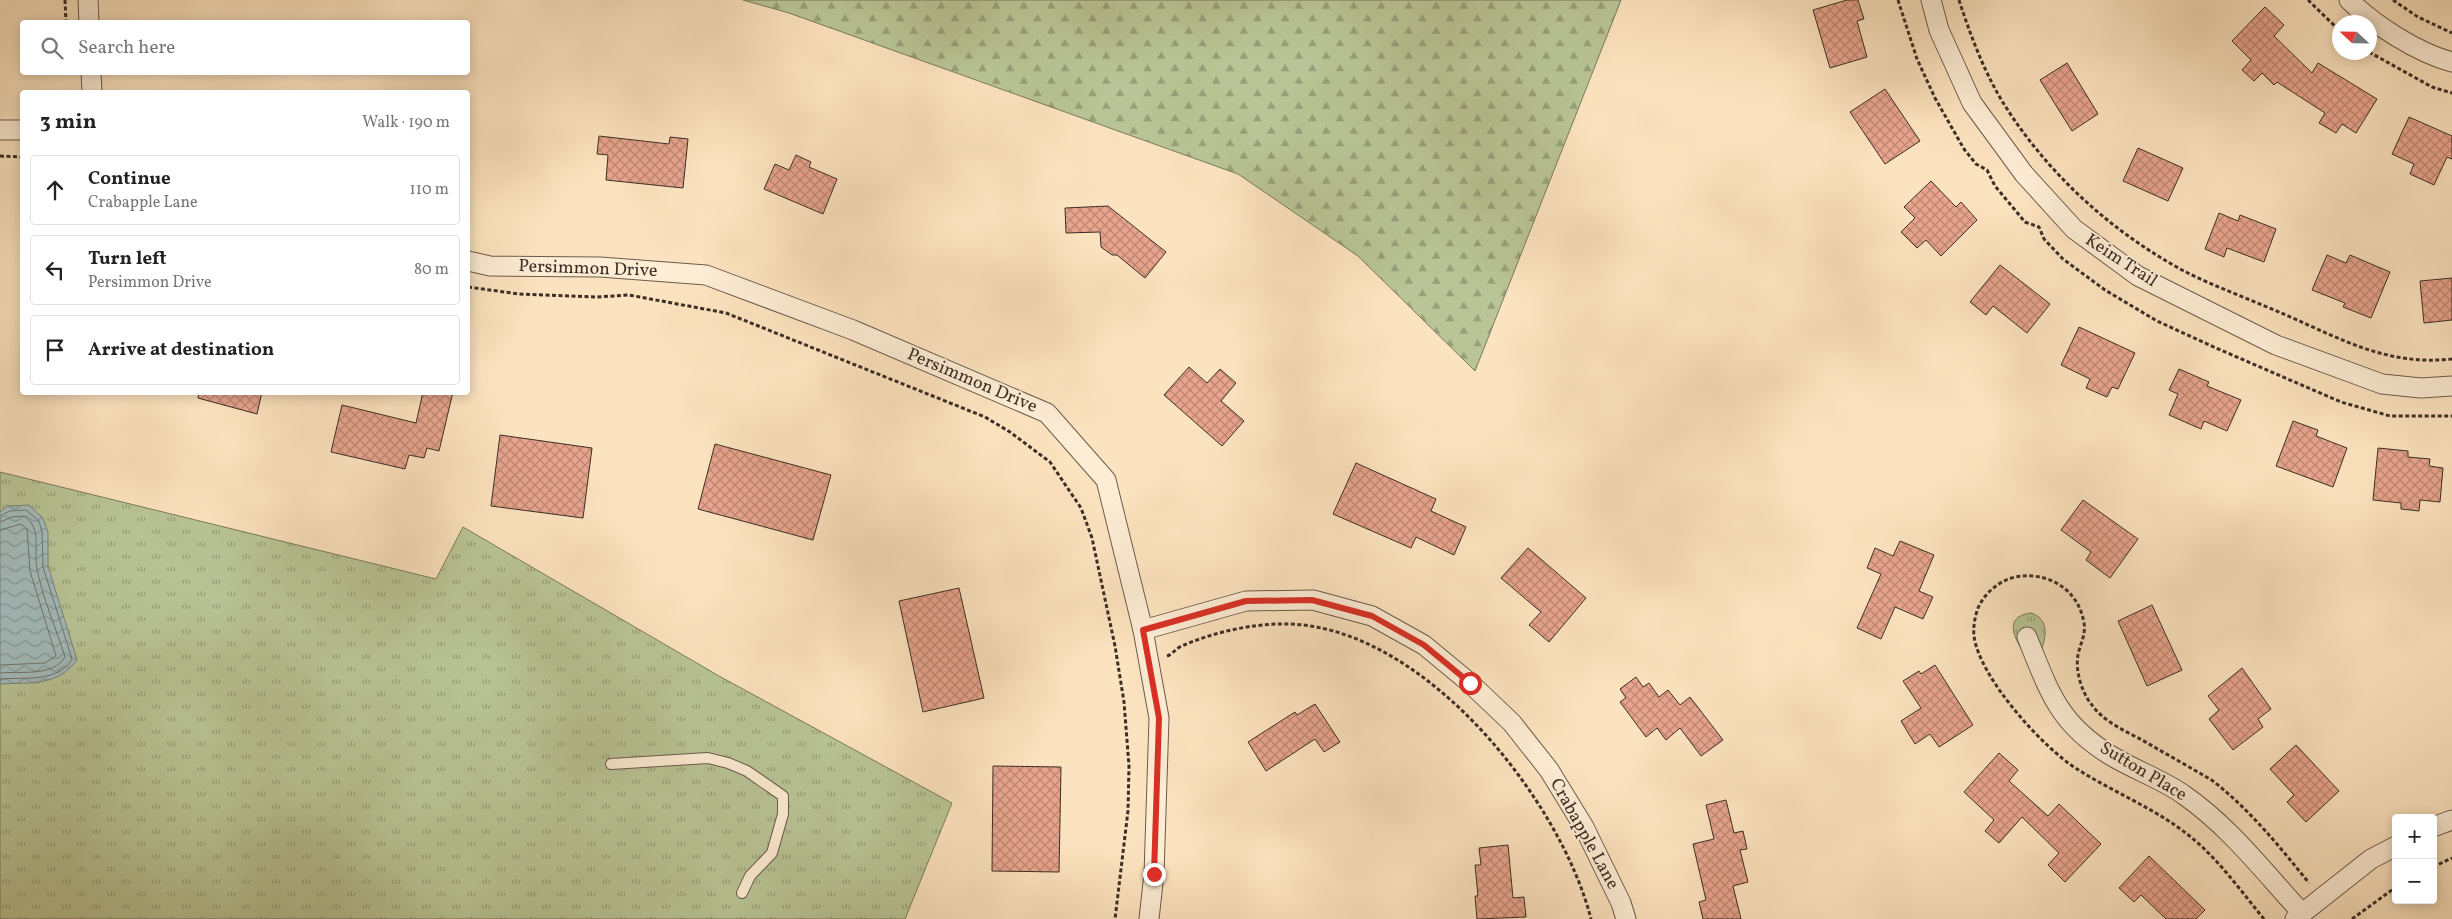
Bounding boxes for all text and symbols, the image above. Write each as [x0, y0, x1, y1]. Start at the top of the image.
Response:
north arrow [2332, 15, 2377, 60]
search box [20, 20, 470, 75]
icon: search [38, 34, 66, 62]
text: Search here [78, 35, 175, 61]
text: 3 min [40, 108, 96, 137]
text: Walk · 190 m [362, 112, 450, 134]
text: Continue [88, 166, 171, 192]
icon: ahead [41, 176, 69, 204]
text: 110 m [410, 179, 449, 201]
text: Crabapple Lane [88, 192, 198, 214]
street label: Keim Trail [2080, 228, 2162, 294]
text: Turn left [88, 246, 167, 272]
street label: Persimmon Drive [518, 254, 658, 284]
icon: left [41, 256, 69, 284]
text: 80 m [414, 259, 449, 281]
text: Persimmon Drive [88, 272, 212, 294]
icon: arrive [41, 336, 69, 364]
text: Arrive at destination [88, 337, 274, 363]
street label: Persimmon Drive [903, 342, 1041, 420]
route start [1459, 672, 1482, 695]
street label: Sutton Place [2095, 736, 2191, 808]
street label: Crabapple Lane [1543, 774, 1625, 894]
map controls [2392, 814, 2437, 904]
button: + [2392, 814, 2437, 859]
button: − [2392, 859, 2437, 904]
route end [1143, 863, 1166, 886]

